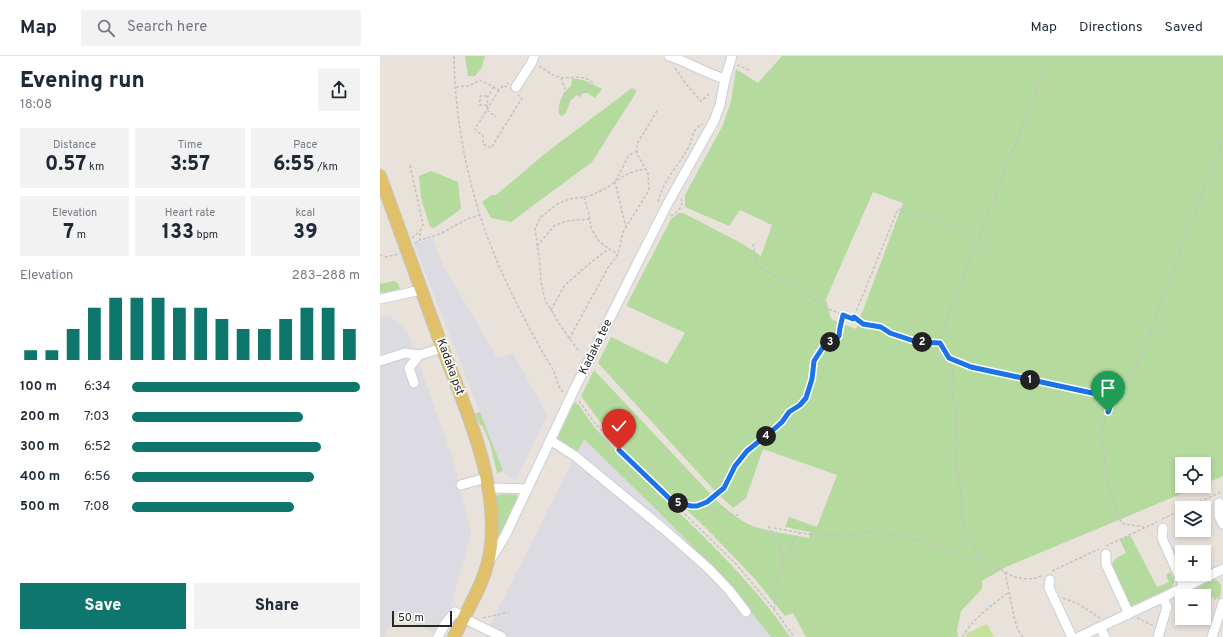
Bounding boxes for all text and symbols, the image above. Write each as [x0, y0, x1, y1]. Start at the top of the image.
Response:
search box [81, 10, 361, 46]
text: Map [20, 16, 57, 40]
icon: search [95, 17, 117, 39]
text: Search here [127, 18, 207, 37]
text: Map [1031, 19, 1057, 36]
text: Directions [1079, 19, 1143, 36]
text: Saved [1165, 19, 1203, 36]
text: Evening run [20, 68, 145, 95]
button: share [318, 69, 360, 111]
text: 18:08 [20, 97, 52, 113]
text: Distance [53, 138, 96, 152]
text: Time [178, 138, 202, 152]
text: Pace [293, 138, 317, 152]
text: 0.57 [45, 152, 86, 178]
text: 3:57 [170, 152, 210, 178]
text: 6:55 [273, 152, 315, 178]
text: km [86, 160, 104, 174]
text: /km [315, 160, 338, 174]
text: Elevation [52, 206, 97, 220]
text: Heart rate [165, 206, 215, 220]
text: kcal [296, 206, 315, 220]
text: 7 [63, 220, 74, 246]
text: 133 [162, 220, 194, 246]
text: 39 [293, 220, 318, 246]
text: m [74, 228, 86, 242]
text: bpm [194, 228, 218, 242]
text: Elevation [20, 268, 73, 284]
text: 283–288 m [292, 268, 360, 284]
street label: Kadaka tee [576, 317, 616, 377]
pin: 3 [820, 332, 840, 352]
pin: 2 [912, 332, 932, 352]
text: 3 [827, 335, 833, 349]
text: 2 [919, 335, 925, 349]
street label: Kadaka pst [432, 336, 468, 398]
pin: 1 [1020, 370, 1040, 390]
pin [1091, 371, 1125, 412]
text: 1 [1028, 373, 1032, 387]
icon: arrive [1097, 377, 1119, 399]
text: 100 m [20, 379, 57, 395]
text: 6:34 [84, 379, 111, 395]
text: 200 m [20, 409, 60, 425]
text: 7:03 [84, 409, 109, 425]
pin [602, 409, 636, 450]
icon: check [608, 415, 630, 437]
pin: 4 [756, 426, 776, 446]
text: 4 [762, 429, 770, 443]
text: 300 m [20, 439, 59, 455]
text: 6:52 [84, 439, 111, 455]
map controls [1175, 457, 1211, 625]
button: locate [1175, 457, 1211, 493]
text: 400 m [20, 469, 60, 485]
text: 6:56 [84, 469, 111, 485]
pin: 5 [668, 493, 688, 513]
text: 5 [675, 496, 681, 510]
text: 500 m [20, 499, 60, 515]
text: 7:08 [84, 499, 109, 515]
button: layers [1175, 501, 1211, 537]
button: + [1175, 545, 1211, 581]
button: Save [20, 583, 186, 629]
button: Share [194, 583, 360, 629]
button: − [1175, 589, 1211, 625]
scale bar [392, 609, 452, 628]
text: 50 m [398, 611, 424, 625]

